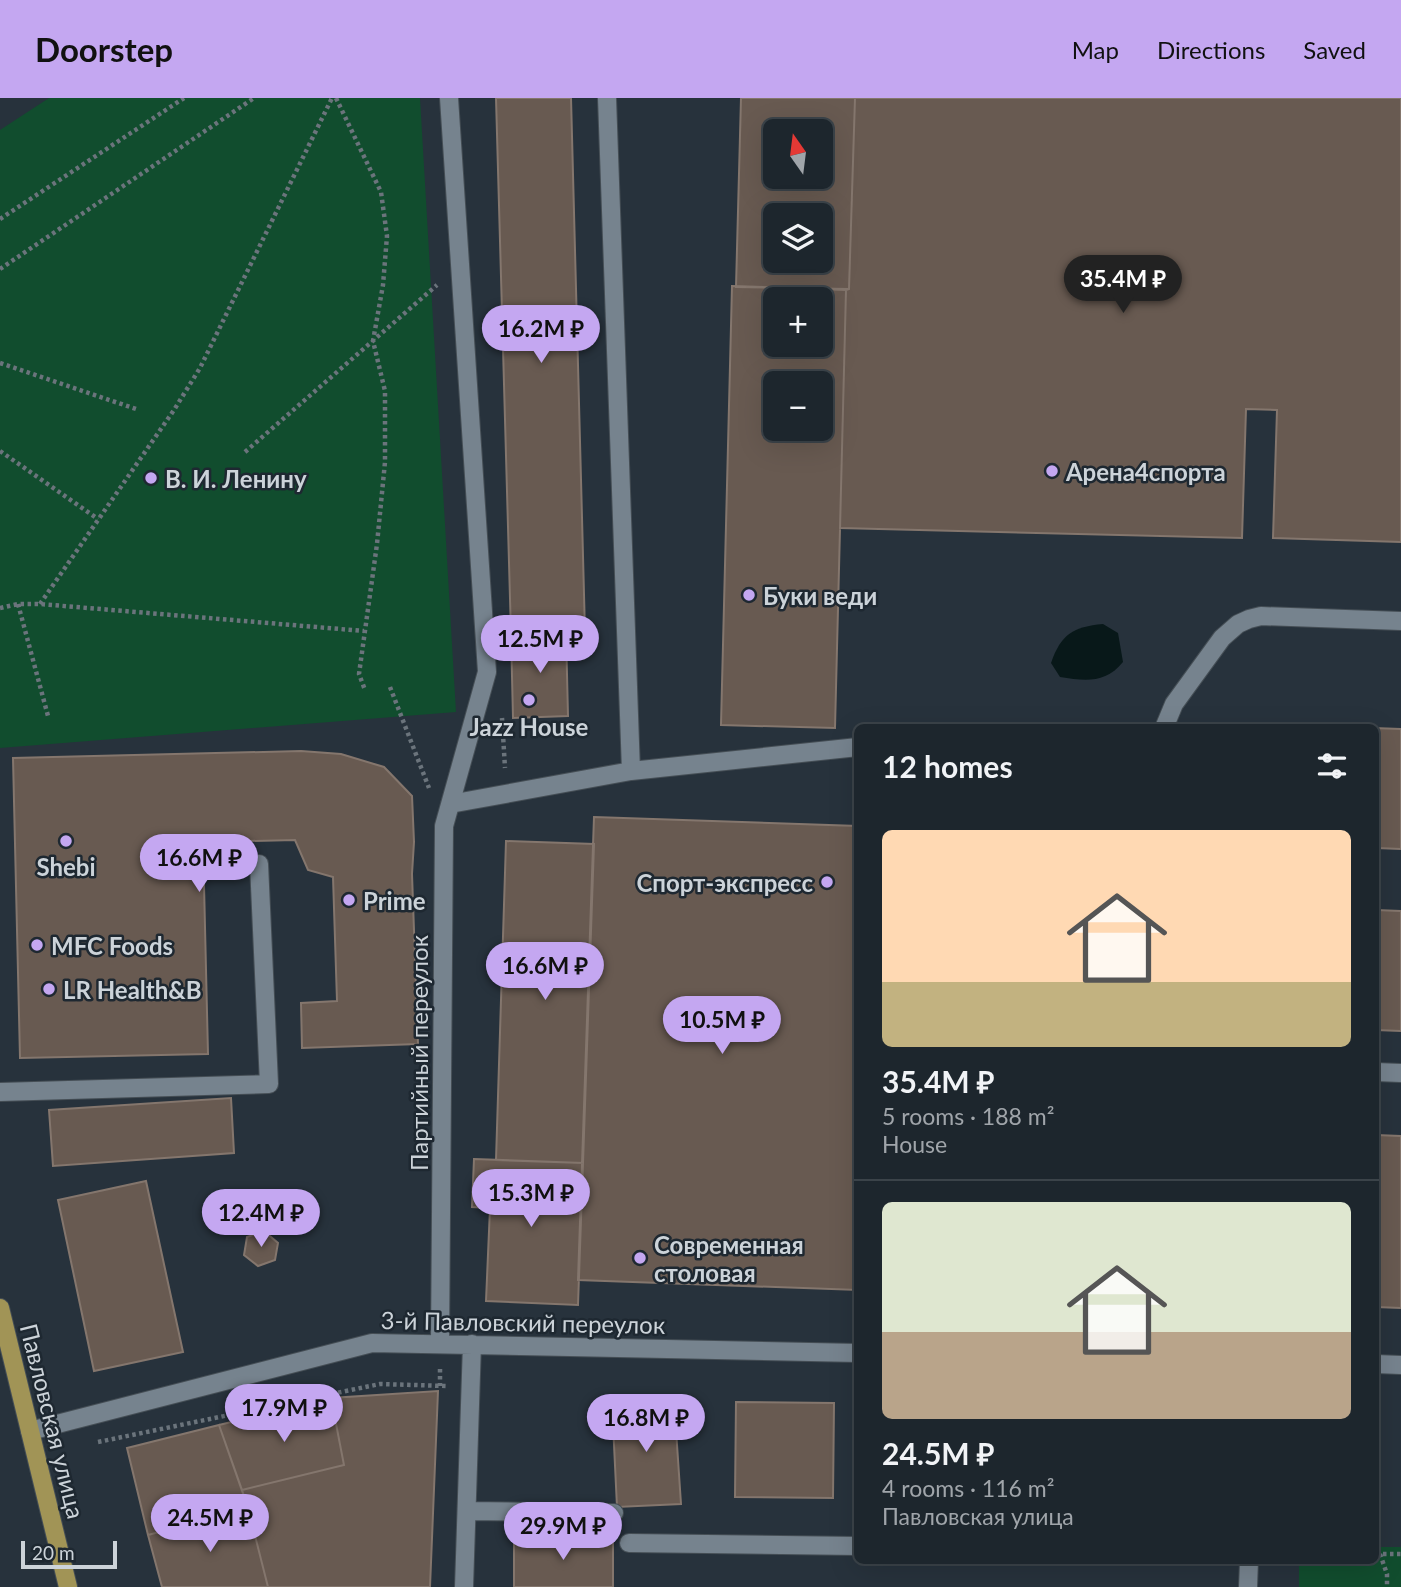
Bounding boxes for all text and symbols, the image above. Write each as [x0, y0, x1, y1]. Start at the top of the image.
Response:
text: Doorstep [35, 29, 173, 69]
text: Map [1072, 35, 1119, 64]
text: Directions [1157, 35, 1265, 64]
text: Saved [1303, 35, 1366, 64]
north arrow [763, 119, 833, 189]
map controls [763, 119, 833, 441]
button: layers [763, 203, 833, 273]
pin: 35.4M ₽ [1058, 256, 1188, 315]
text: 35.4M ₽ [1080, 264, 1166, 292]
button: + [763, 287, 833, 357]
pin: 16.2M ₽ [476, 306, 606, 365]
text: 16.2M ₽ [498, 314, 584, 342]
button: − [763, 371, 833, 441]
place label: Арена4спорта [1065, 457, 1226, 486]
marker: Арена4спорта [1044, 463, 1060, 479]
place label: В. И. Ленину [165, 464, 307, 493]
marker: В. И. Ленину [143, 470, 159, 486]
place label: Буки веди [763, 581, 877, 610]
marker: Буки веди [741, 587, 757, 603]
pin: 12.5M ₽ [475, 616, 605, 675]
text: 12.5M ₽ [497, 624, 583, 652]
marker: Jazz House [521, 692, 537, 708]
place label: Jazz House [470, 712, 589, 741]
icon: filters [1313, 747, 1351, 785]
text: 12 homes [882, 748, 1013, 784]
marker: Shebi [58, 833, 74, 849]
pin: 16.6M ₽ [134, 834, 264, 894]
text: 16.6M ₽ [156, 843, 242, 871]
place label: Shebi [36, 852, 96, 881]
place label: Спорт-экспресс [636, 868, 813, 897]
marker: Спорт-экспресс [819, 874, 835, 890]
icon: home [1054, 875, 1180, 1001]
place label: Prime [363, 886, 426, 915]
marker: Prime [341, 892, 357, 908]
place label: MFC Foods [51, 931, 173, 960]
street label: Партийный переулок [404, 934, 433, 1171]
marker: MFC Foods [29, 937, 45, 953]
pin: 16.6M ₽ [480, 942, 610, 1002]
text: 16.6M ₽ [502, 951, 588, 979]
place label: LR Health&B [63, 975, 201, 1004]
marker: LR Health&B [41, 981, 57, 997]
pin: 10.5M ₽ [657, 996, 787, 1056]
text: 10.5M ₽ [679, 1005, 765, 1033]
text: 35.4M ₽ [882, 1063, 994, 1099]
text: 5 rooms · 188 m² [882, 1102, 1054, 1130]
text: House [882, 1130, 947, 1158]
pin: 15.3M ₽ [466, 1170, 596, 1229]
text: 15.3M ₽ [488, 1178, 574, 1206]
pin: 12.4M ₽ [196, 1190, 326, 1249]
text: 12.4M ₽ [218, 1198, 304, 1226]
place label: Современная столовая [654, 1230, 804, 1287]
icon: home [1054, 1247, 1180, 1373]
marker: Современная столовая [632, 1250, 648, 1266]
street label: 3-й Павловский переулок [381, 1305, 666, 1339]
street label: Павловская улица [15, 1320, 91, 1522]
pin: 17.9M ₽ [219, 1384, 349, 1444]
text: 17.9M ₽ [241, 1393, 327, 1421]
pin: 16.8M ₽ [581, 1394, 711, 1454]
text: 16.8M ₽ [603, 1403, 689, 1431]
text: 24.5M ₽ [882, 1435, 994, 1471]
text: 4 rooms · 116 m² [882, 1474, 1054, 1502]
pin: 24.5M ₽ [145, 1494, 275, 1554]
pin: 29.9M ₽ [498, 1502, 628, 1562]
text: Павловская улица [882, 1502, 1074, 1530]
text: 24.5M ₽ [167, 1503, 253, 1531]
text: 29.9M ₽ [520, 1511, 606, 1539]
scale bar [21, 1538, 117, 1570]
text: 20 m [32, 1541, 75, 1564]

